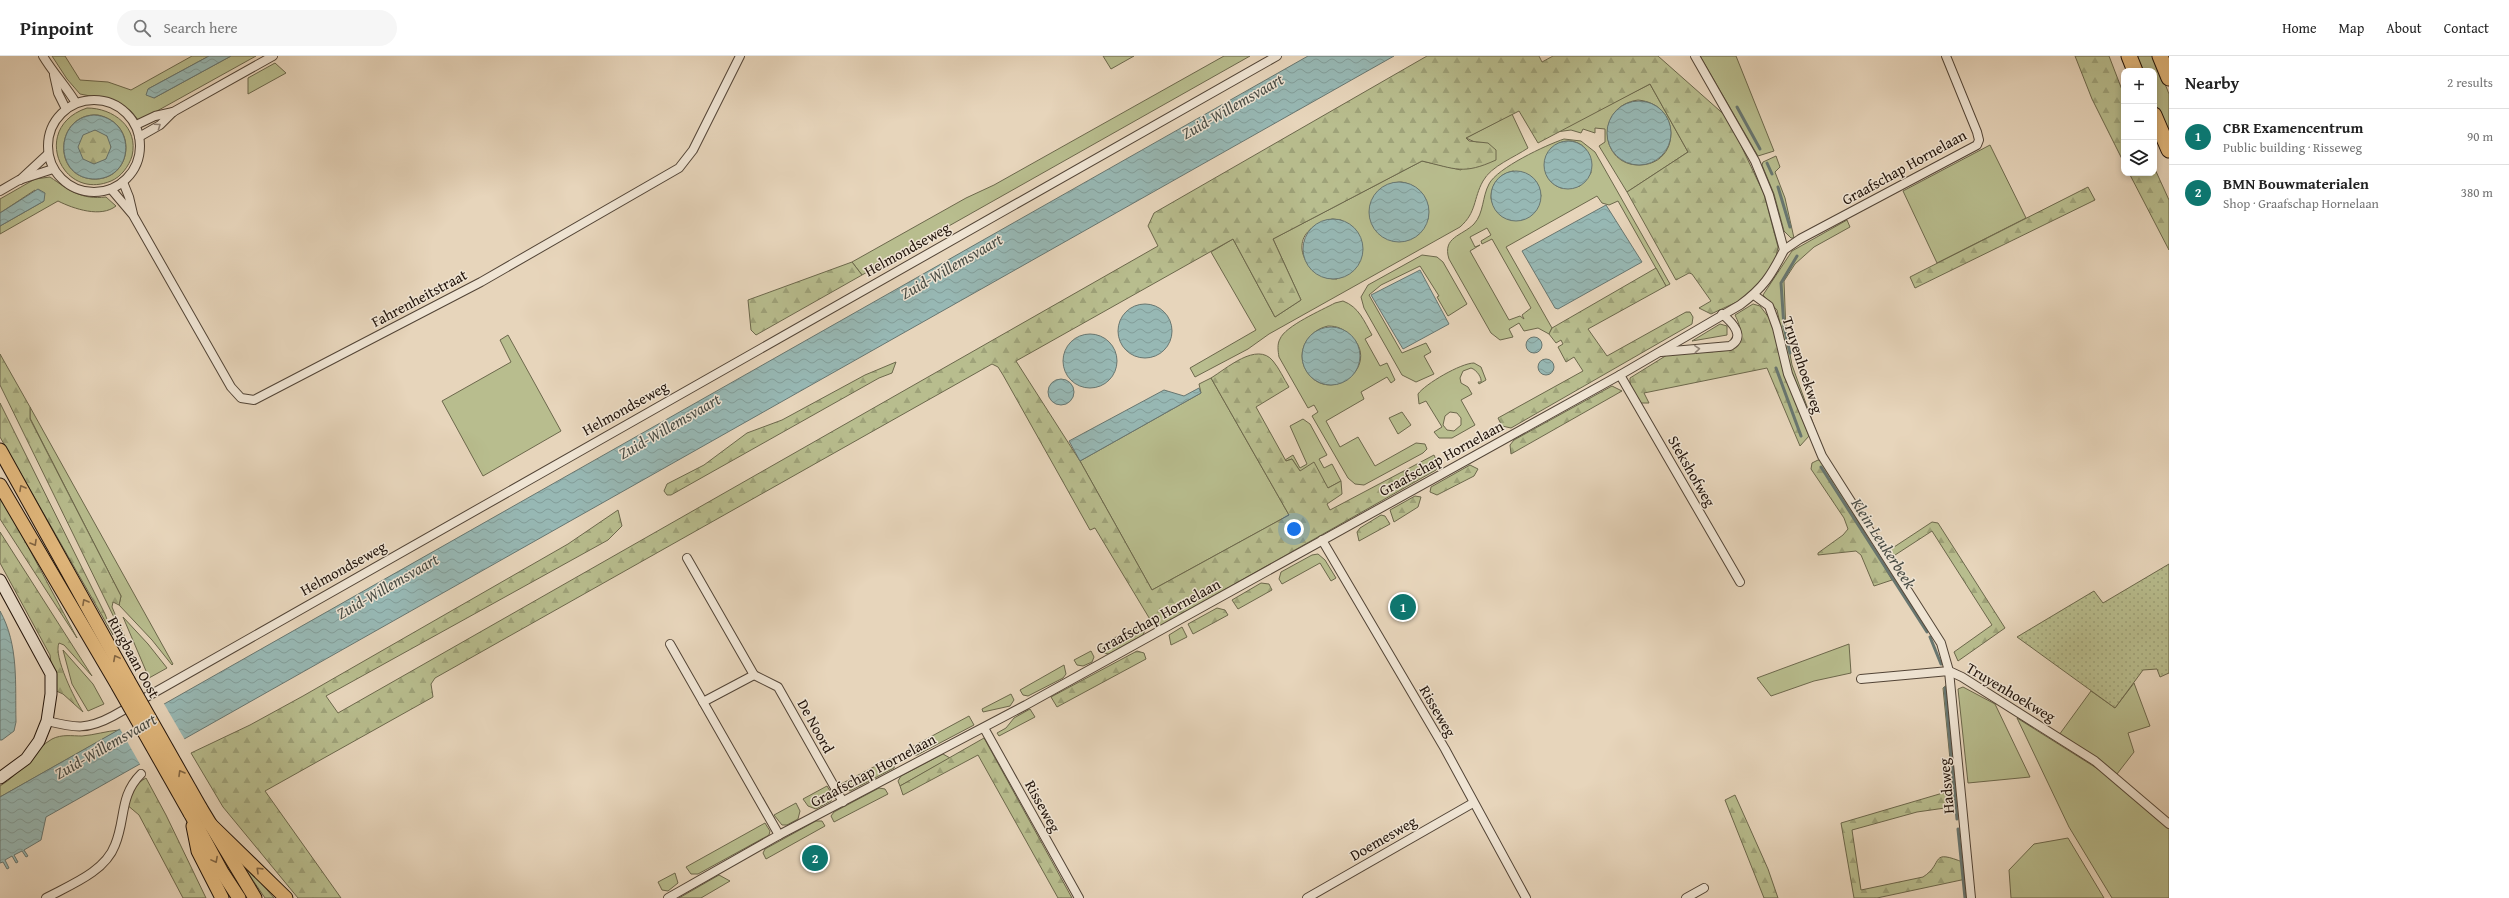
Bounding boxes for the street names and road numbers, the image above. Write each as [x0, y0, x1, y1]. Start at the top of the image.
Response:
street label: Graafschap Hornelaan [1838, 124, 1970, 210]
street label: Helmondseweg [860, 216, 954, 281]
street label: Fahrenheitstraat [368, 264, 471, 332]
street label: Truyenhoekweg [1777, 314, 1829, 417]
street label: Helmondseweg [578, 375, 672, 440]
street label: Graafschap Hornelaan [1375, 415, 1507, 501]
street label: Stekshofweg [1663, 432, 1721, 511]
street label: Helmondseweg [296, 535, 390, 600]
street label: Graafschap Hornelaan [1092, 573, 1224, 659]
street label: Ringbaan Oost [103, 612, 165, 702]
street label: Truyenhoekweg [1962, 657, 2060, 727]
street label: Risseweg [1415, 681, 1462, 741]
street label: De Noord [793, 695, 839, 757]
street label: Graafschap Hornelaan [807, 728, 940, 812]
street label: Hadsweg [1933, 757, 1959, 815]
street label: Risseweg [1020, 776, 1066, 836]
street label: Doemesweg [1346, 810, 1421, 866]

